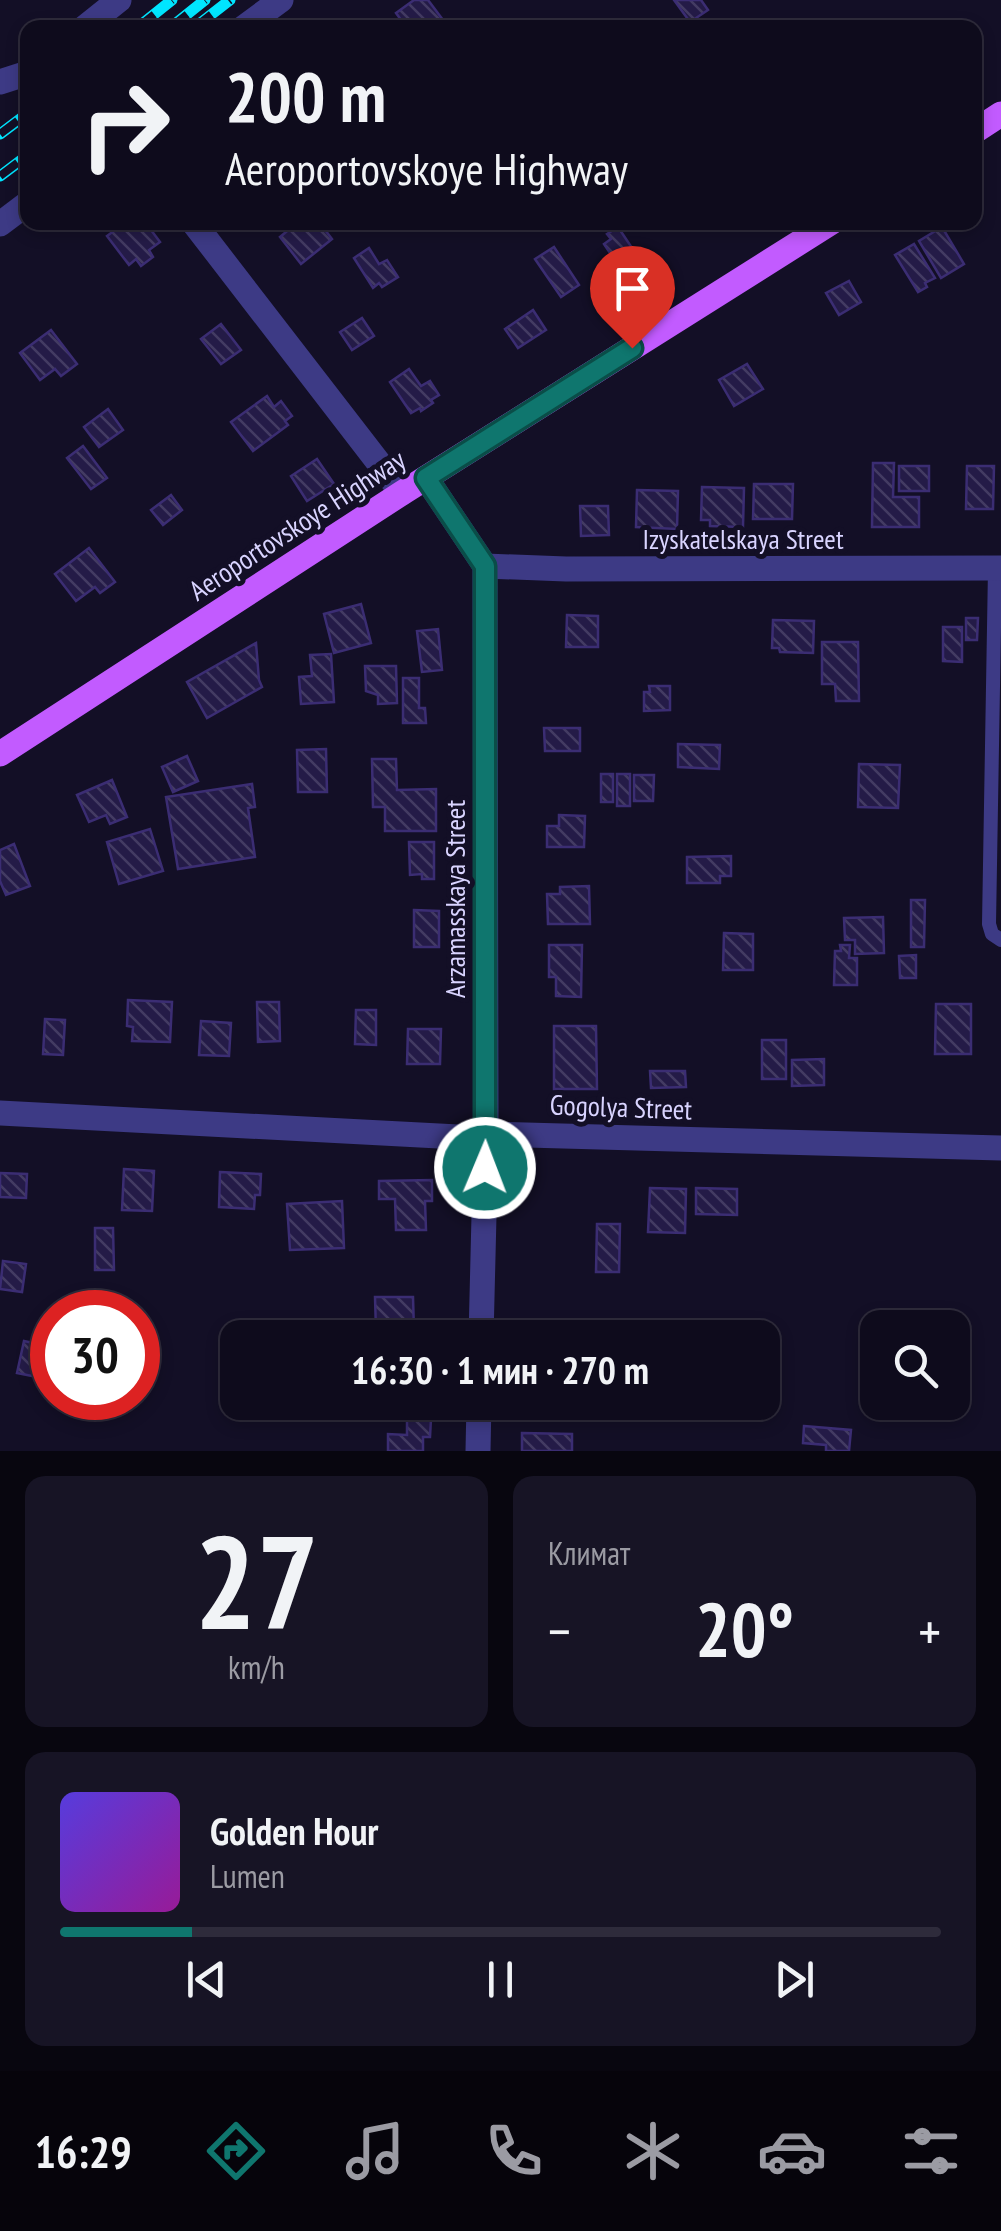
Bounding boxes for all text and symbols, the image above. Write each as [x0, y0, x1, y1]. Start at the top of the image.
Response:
text: 200 m [225, 51, 386, 141]
icon: right [60, 60, 190, 190]
text: Aeroportovskoye Highway [225, 139, 628, 197]
pin [590, 246, 675, 349]
icon: arrive [605, 261, 660, 316]
street label: Aeroportovskoye Highway [182, 441, 412, 608]
street label: Izyskatelskaya Street [642, 520, 844, 557]
street label: Arzamasskaya Street [436, 800, 473, 998]
street label: Gogolya Street [549, 1086, 693, 1127]
position arrow [433, 1116, 537, 1220]
speed limit sign: 30 [30, 1290, 160, 1420]
map controls [860, 1310, 970, 1420]
button: search [860, 1310, 970, 1420]
text: 16:30 · 1 мин · 270 m [351, 1345, 649, 1394]
text: 27 [194, 1497, 319, 1665]
text: Климат [548, 1532, 630, 1574]
text: 20° [695, 1581, 794, 1678]
text: − [548, 1595, 571, 1666]
text: + [918, 1595, 941, 1666]
text: km/h [228, 1646, 285, 1688]
text: Golden Hour [210, 1806, 379, 1855]
text: Lumen [210, 1855, 285, 1897]
icon: previous [179, 1952, 234, 2007]
icon: pause [473, 1952, 528, 2007]
icon: next [767, 1952, 822, 2007]
icon: directions [201, 2116, 271, 2186]
icon: music [340, 2116, 410, 2186]
icon: phone [479, 2116, 549, 2186]
icon: climate [618, 2116, 688, 2186]
icon: car [757, 2116, 827, 2186]
icon: filters [896, 2116, 966, 2186]
text: 16:29 [35, 2122, 132, 2180]

